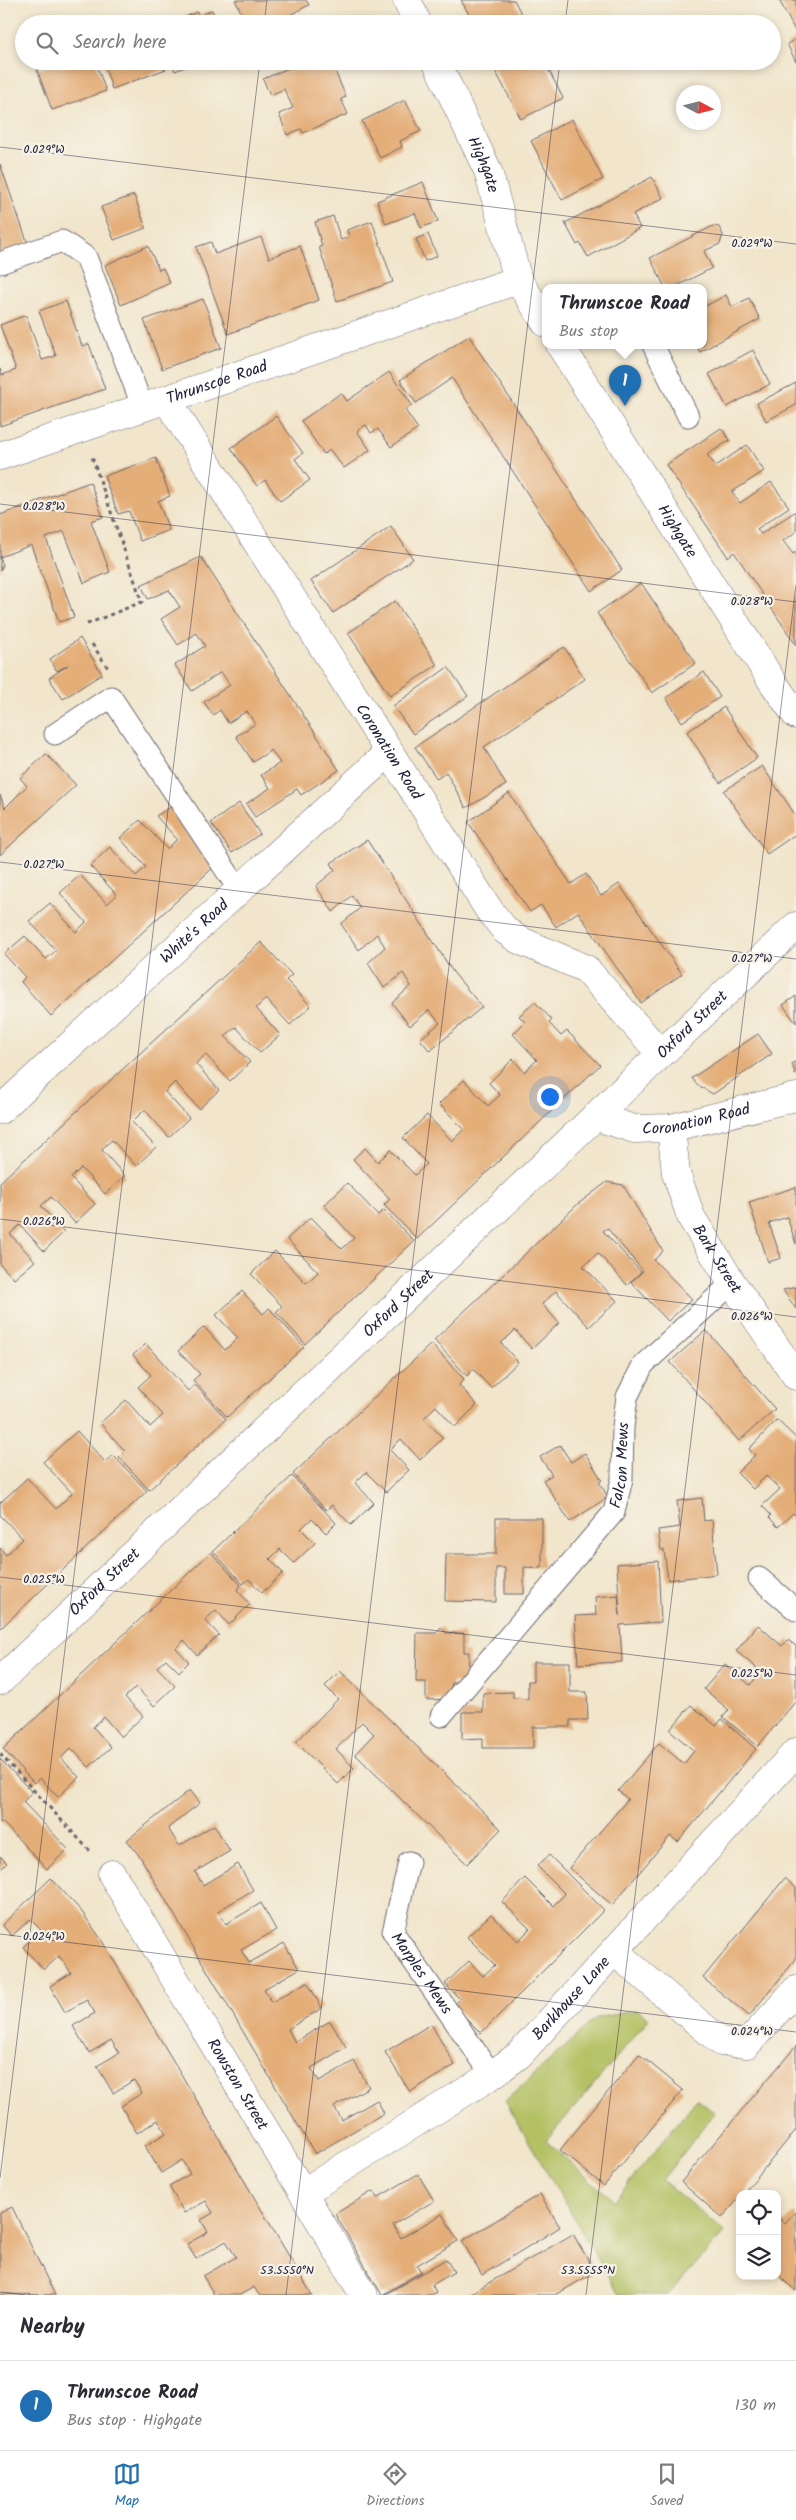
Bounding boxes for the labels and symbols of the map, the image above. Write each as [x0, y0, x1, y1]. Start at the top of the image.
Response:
north arrow [676, 85, 721, 130]
street label: Highgate [461, 132, 506, 195]
text: 0.029°W [23, 140, 65, 159]
text: 0.029°W [731, 234, 773, 253]
street label: Thrunscoe Road [163, 353, 272, 411]
pin: 1 [609, 365, 641, 406]
text: 0.028°W [23, 497, 65, 516]
street label: Highgate [651, 499, 704, 563]
text: 0.028°W [731, 592, 773, 611]
street label: Coronation Road [349, 699, 430, 806]
text: 0.027°W [24, 855, 64, 874]
street label: White's Road [154, 892, 235, 970]
text: 0.027°W [732, 949, 772, 968]
street label: Oxford Street [651, 984, 734, 1065]
your location [537, 1084, 563, 1110]
street label: Coronation Road [642, 1096, 754, 1141]
text: 0.026°W [23, 1212, 65, 1231]
street label: Bark Street [686, 1219, 749, 1299]
street label: Oxford Street [357, 1263, 440, 1343]
text: 0.026°W [731, 1307, 773, 1326]
street label: Falcon Mews [603, 1420, 636, 1511]
street label: Oxford Street [63, 1541, 146, 1622]
text: 0.025°W [23, 1570, 65, 1589]
text: 0.025°W [731, 1664, 773, 1683]
text: 0.024°W [23, 1927, 65, 1946]
street label: Marples Mews [384, 1927, 459, 2020]
street label: Barkhouse Lane [526, 1950, 616, 2046]
text: 0.024°W [731, 2022, 773, 2041]
street label: Rowston Street [201, 2034, 275, 2136]
text: 53.5550°N [260, 2261, 314, 2280]
text: 53.5555°N [561, 2261, 615, 2280]

